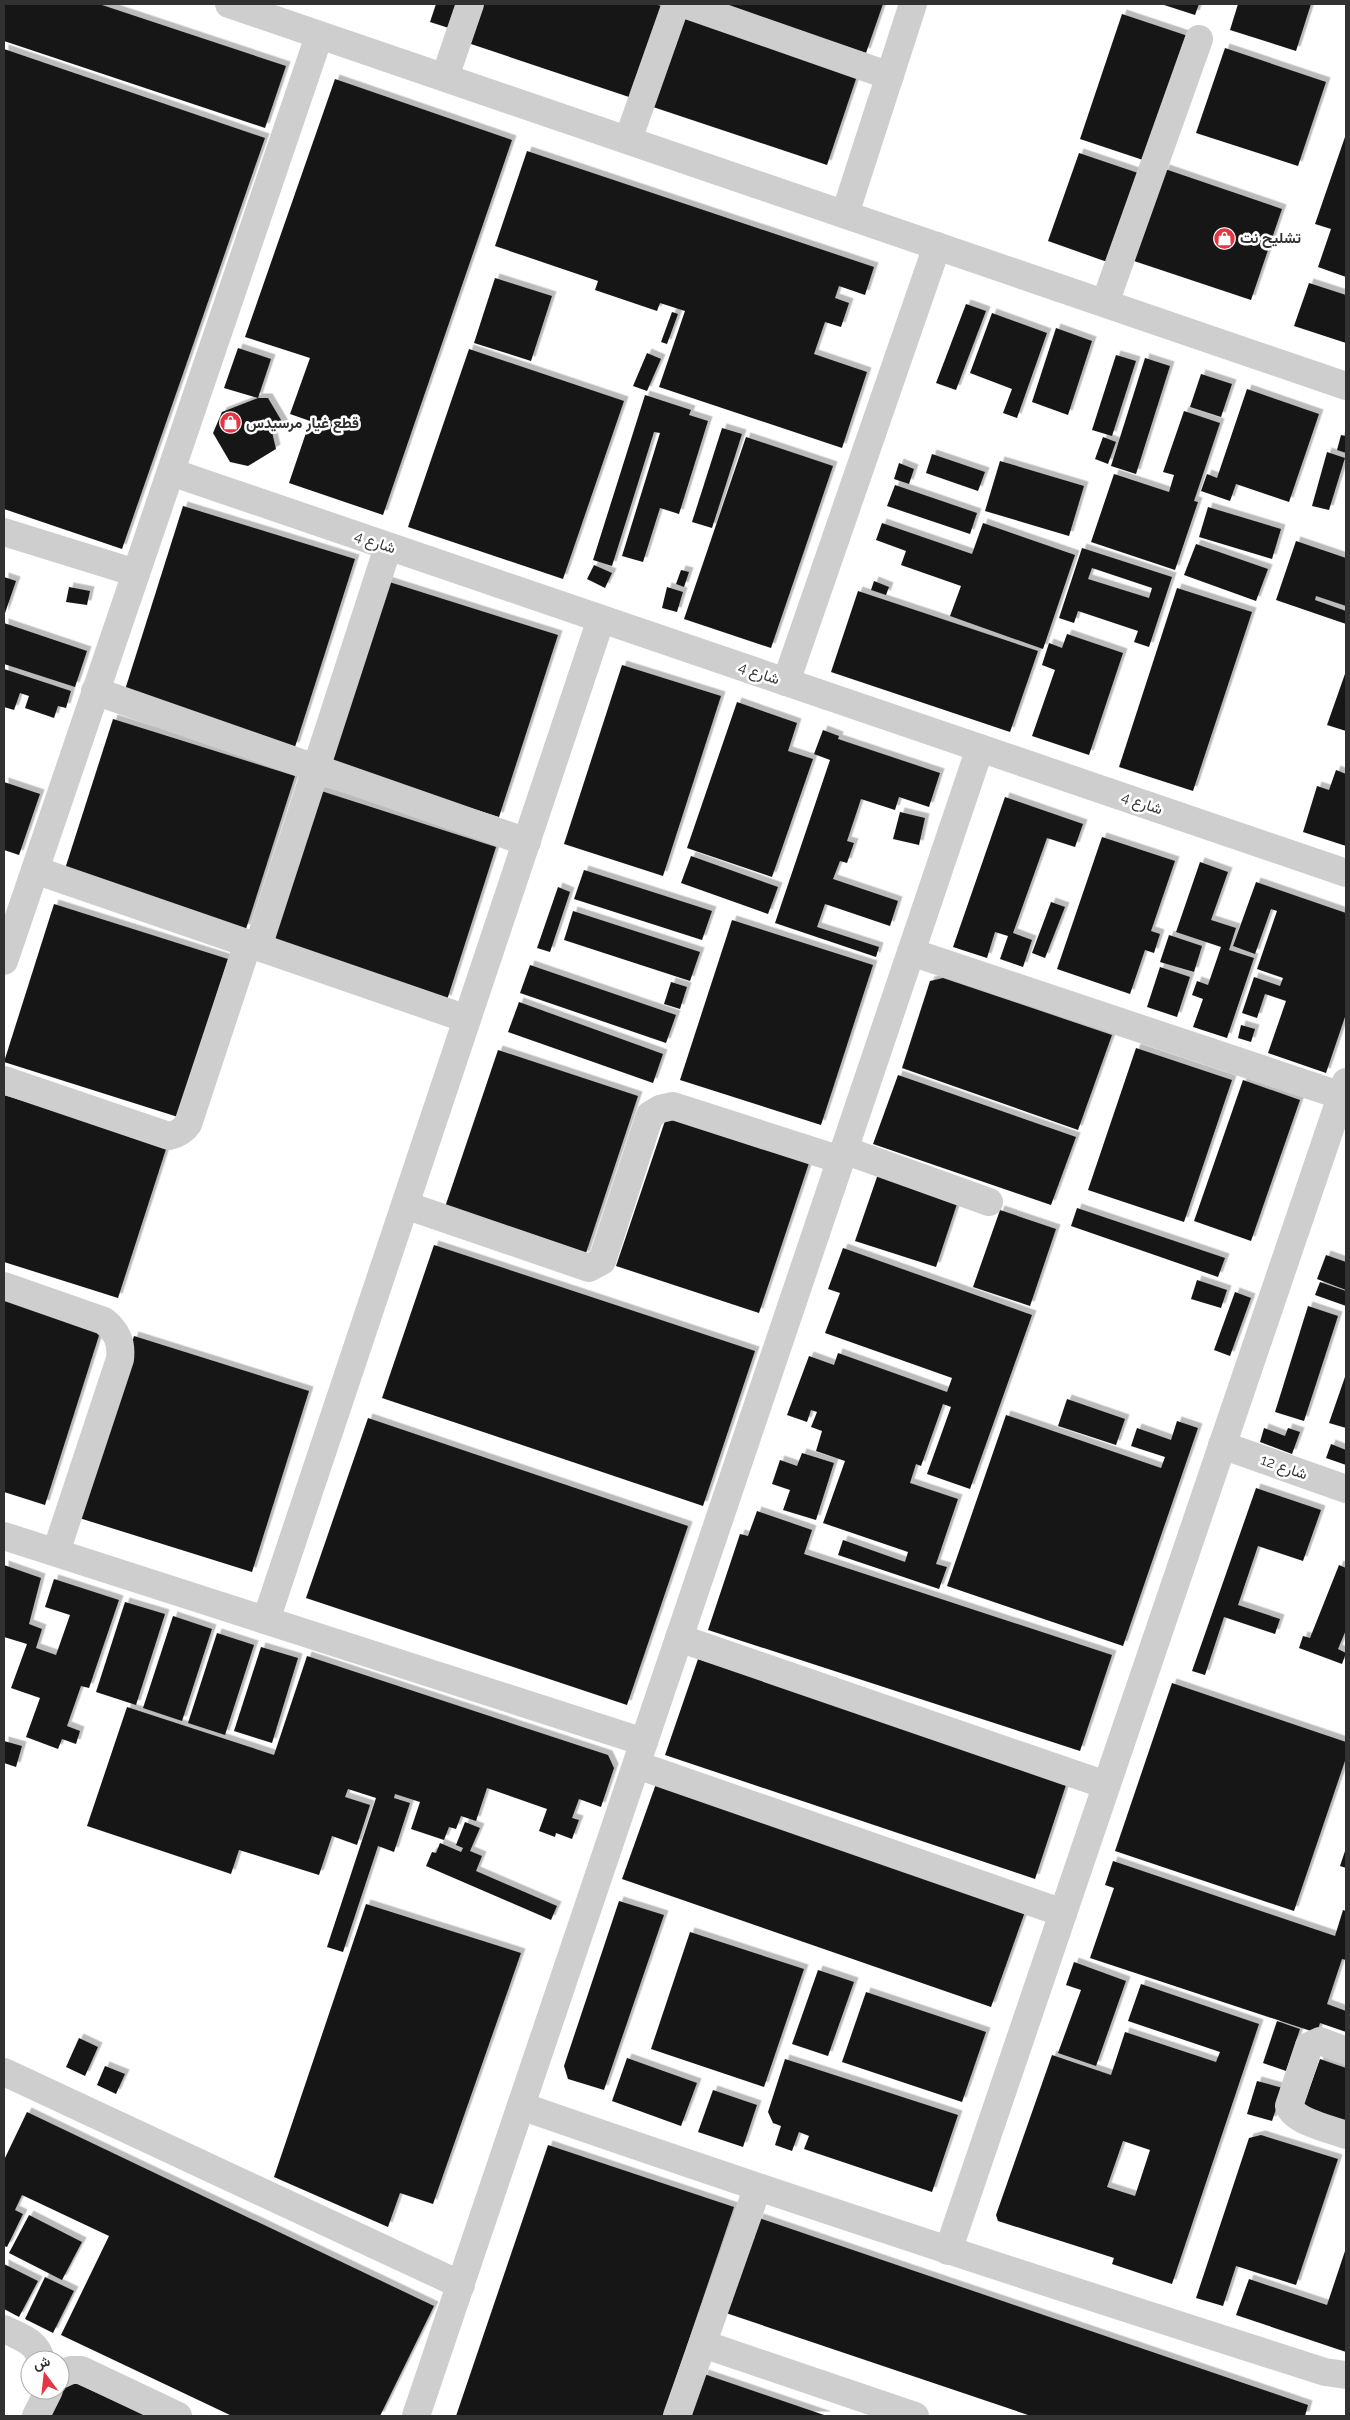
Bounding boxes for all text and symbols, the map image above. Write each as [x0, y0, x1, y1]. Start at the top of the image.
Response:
shop icon: تشليح نت [1212, 226, 1236, 250]
place label: تشليح نت [1240, 229, 1301, 248]
shop icon: قطع غيار مرسيدس [218, 411, 242, 435]
place label: قطع غيار مرسيدس [246, 414, 359, 433]
street label: شارع 4 [351, 527, 398, 559]
street label: شارع 4 [735, 658, 782, 690]
street label: شارع 4 [1118, 788, 1165, 820]
street label: شارع 12 [1258, 1451, 1310, 1485]
north arrow [20, 2350, 70, 2400]
text: ش [31, 2352, 52, 2373]

